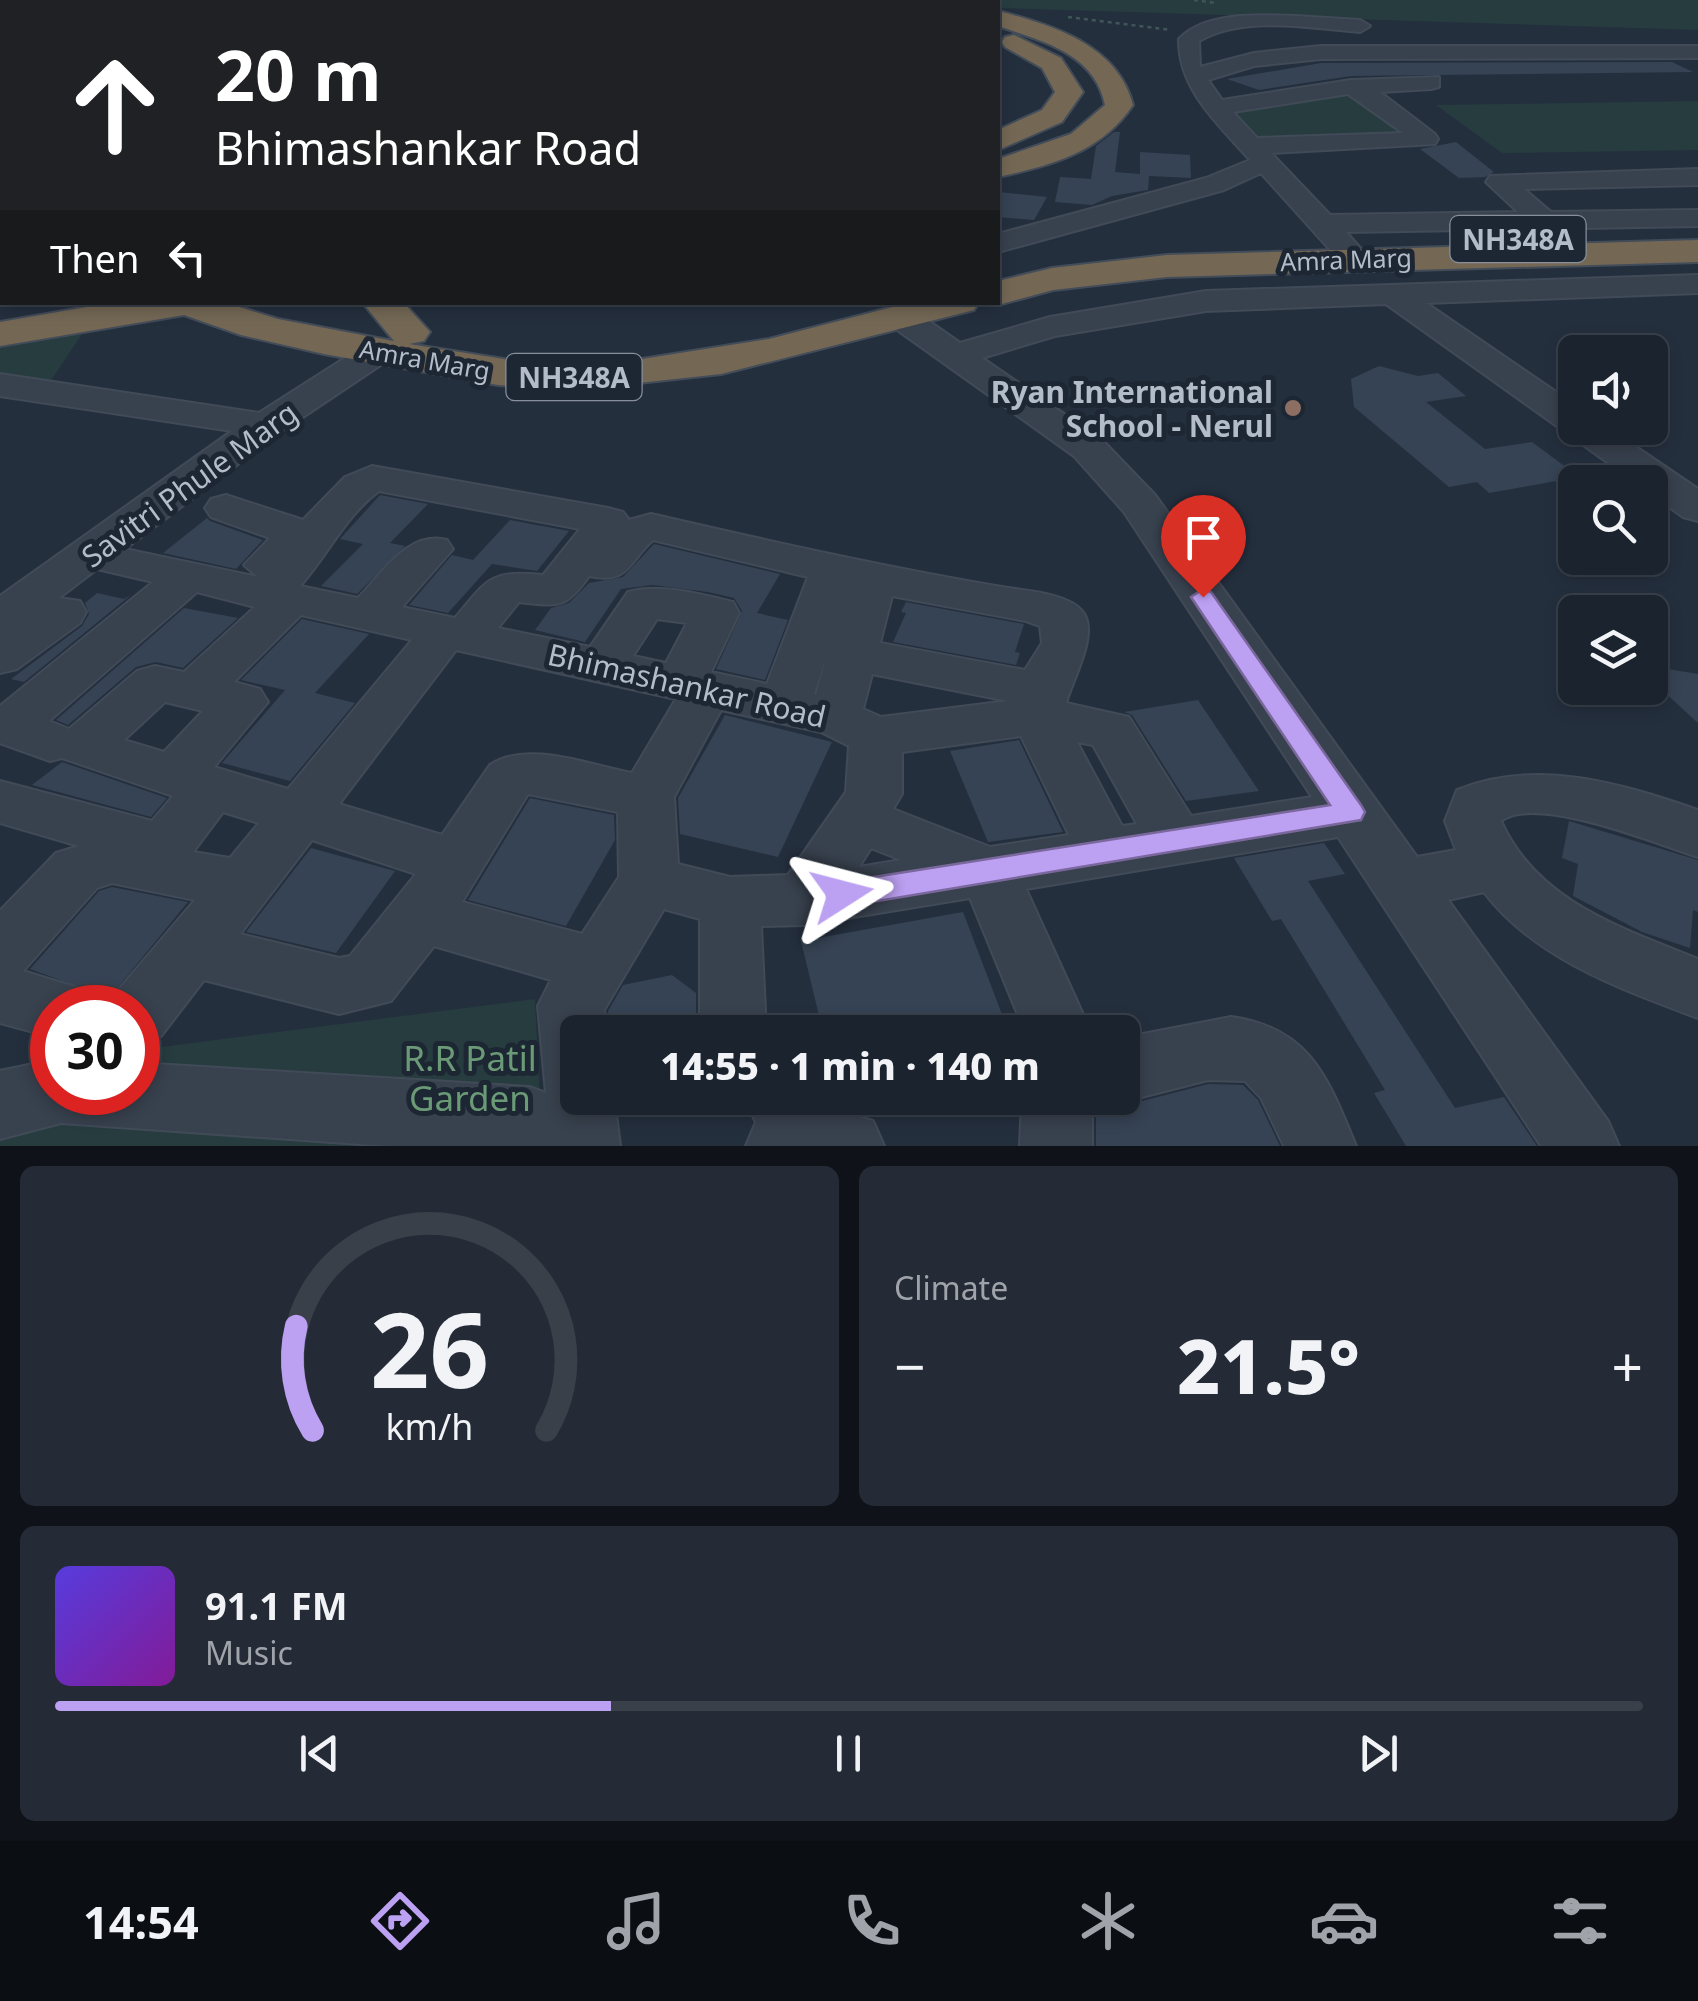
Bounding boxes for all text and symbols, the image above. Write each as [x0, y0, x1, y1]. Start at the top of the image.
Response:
text: 20 m [215, 26, 382, 122]
icon: ahead [50, 40, 180, 170]
text: Bhimashankar Road [215, 117, 641, 178]
road number: NH348A [1450, 216, 1586, 262]
icon: left [160, 230, 215, 285]
text: Then [50, 232, 140, 284]
street label: Amra Marg [1280, 240, 1412, 278]
street label: Amra Marg [357, 331, 493, 387]
map controls [1558, 335, 1668, 705]
button: sound [1558, 335, 1668, 445]
road number: NH348A [506, 354, 642, 400]
place label: Ryan International School - Nerul [991, 371, 1273, 446]
street label: Savitri Phule Marg [73, 392, 305, 576]
marker: Ryan International School - Nerul [1282, 397, 1304, 419]
button: search [1558, 465, 1668, 575]
pin [1161, 495, 1246, 598]
icon: arrive [1176, 510, 1231, 565]
button: layers [1558, 595, 1668, 705]
street label: Bhimashankar Road [544, 633, 830, 737]
position arrow [790, 842, 894, 946]
speed limit sign: 30 [30, 985, 160, 1115]
park label: R.R Patil Garden [403, 1034, 537, 1121]
text: 14:55 · 1 min · 140 m [660, 1039, 1040, 1091]
text: Climate [894, 1266, 1008, 1309]
text: 26 [370, 1277, 489, 1418]
text: 21.5° [1177, 1314, 1360, 1416]
text: − [894, 1328, 925, 1403]
text: + [1612, 1328, 1643, 1403]
text: km/h [386, 1402, 473, 1450]
text: 91.1 FM [205, 1579, 347, 1631]
text: Music [205, 1631, 293, 1674]
icon: previous [292, 1726, 347, 1781]
icon: pause [821, 1726, 876, 1781]
icon: next [1351, 1726, 1406, 1781]
icon: directions [365, 1886, 435, 1956]
icon: music [601, 1886, 671, 1956]
icon: phone [837, 1886, 907, 1956]
icon: climate [1073, 1886, 1143, 1956]
icon: car [1309, 1886, 1379, 1956]
icon: filters [1545, 1886, 1615, 1956]
text: 14:54 [83, 1891, 199, 1952]

